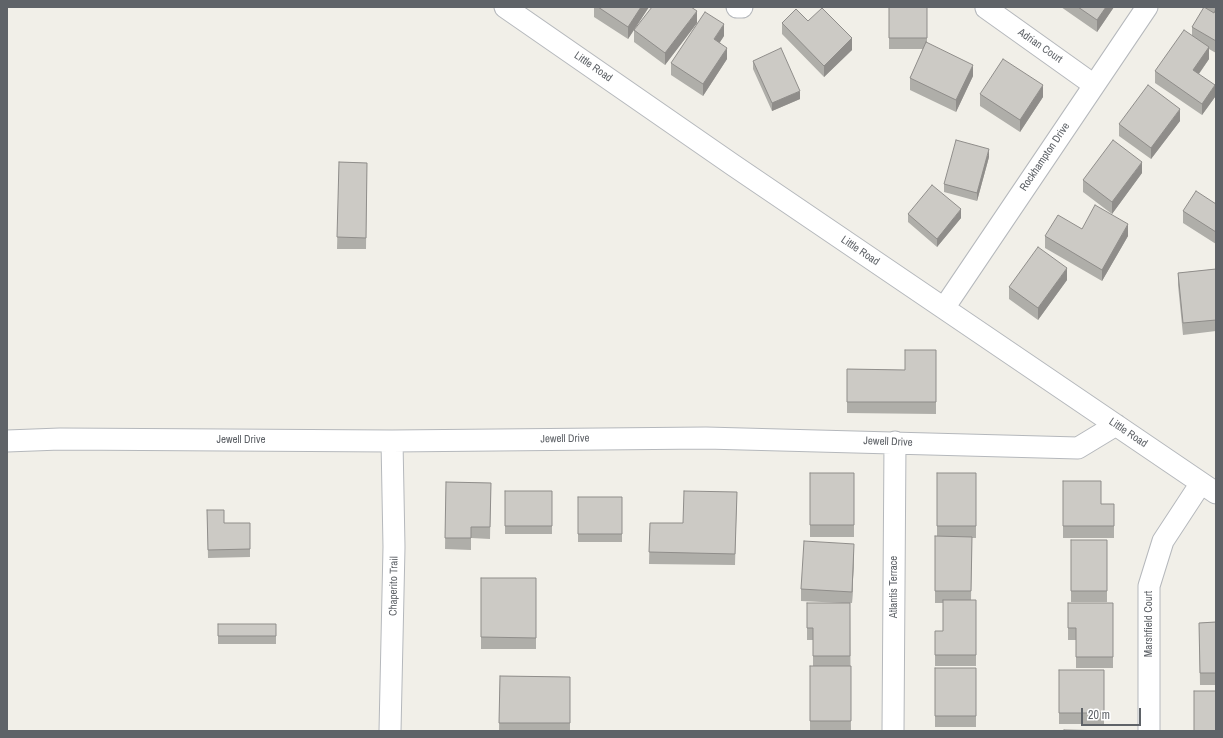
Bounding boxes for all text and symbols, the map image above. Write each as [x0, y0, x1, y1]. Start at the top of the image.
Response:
street label: Adrian Court [1015, 26, 1065, 66]
street label: Little Road [571, 49, 615, 85]
street label: Rockhampton Drive [1017, 120, 1073, 194]
street label: Little Road [838, 233, 882, 269]
street label: Little Road [1106, 415, 1150, 451]
street label: Jewell Drive [540, 432, 590, 446]
street label: Jewell Drive [216, 433, 266, 447]
street label: Jewell Drive [863, 435, 913, 449]
street label: Chaperito Trail [387, 556, 401, 616]
street label: Atlantis Terrace [887, 556, 901, 618]
street label: Marshfield Court [1142, 591, 1156, 657]
scale bar [1083, 700, 1143, 726]
text: 20 m [1088, 707, 1110, 723]

